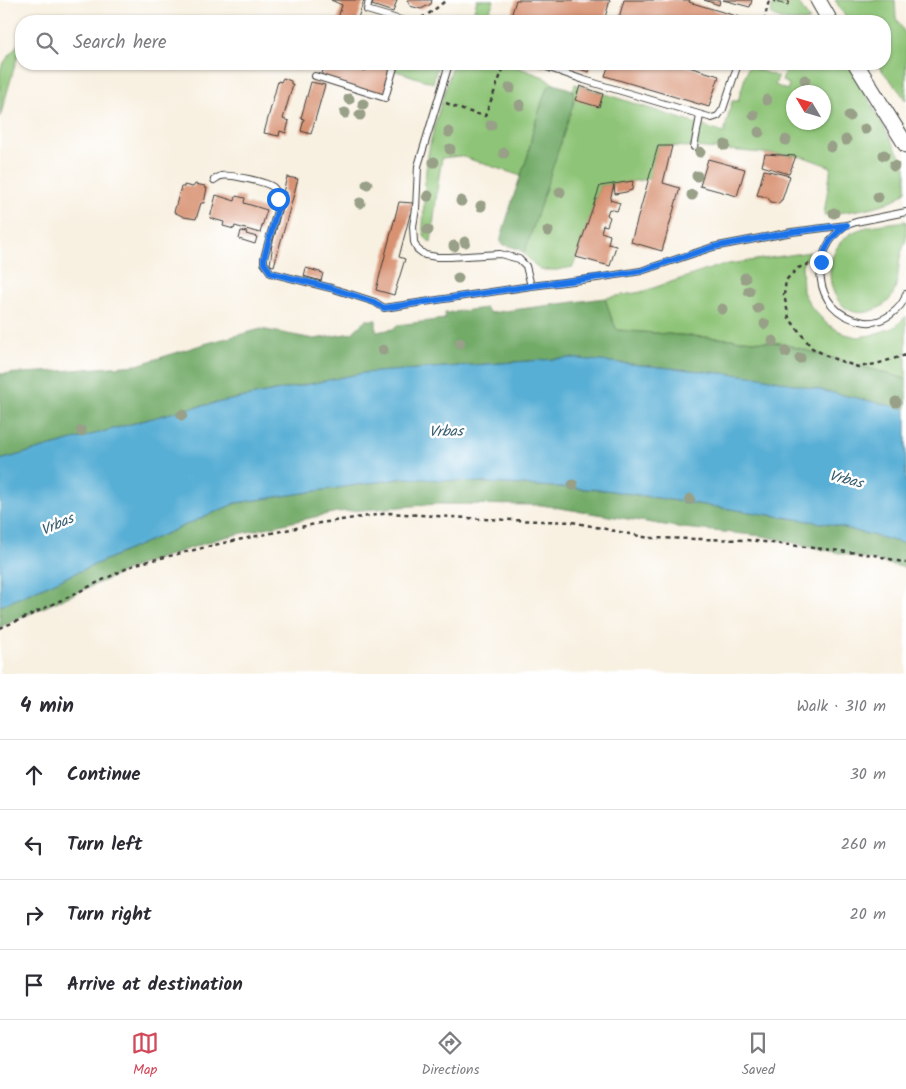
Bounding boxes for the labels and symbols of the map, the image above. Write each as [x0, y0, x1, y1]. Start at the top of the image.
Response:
north arrow [786, 85, 831, 130]
route start [267, 188, 290, 211]
route end [810, 251, 833, 274]
water label: Vrbas [429, 420, 465, 444]
water label: Vrbas [826, 464, 867, 496]
water label: Vrbas [37, 506, 79, 543]

